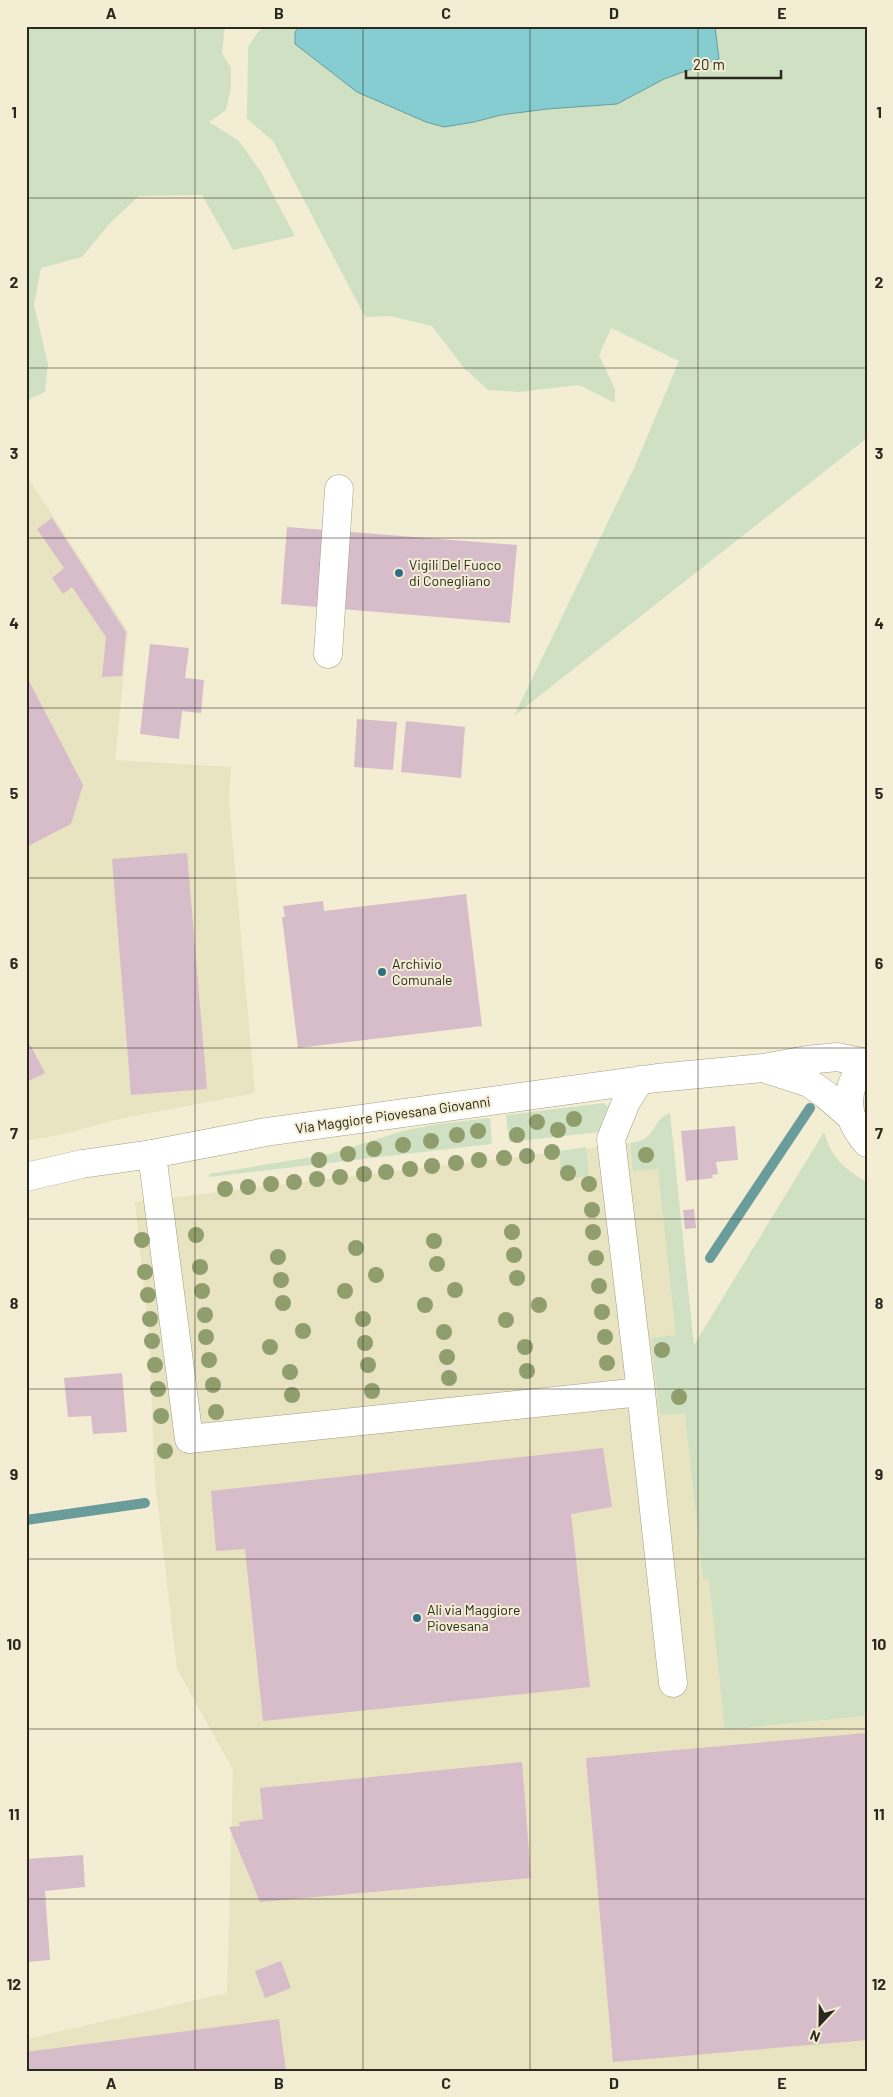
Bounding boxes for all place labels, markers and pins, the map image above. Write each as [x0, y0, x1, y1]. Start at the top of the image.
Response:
place label: Vigili Del Fuoco di Conegliano [409, 556, 501, 589]
marker: Vigili Del Fuoco di Conegliano [393, 567, 405, 579]
place label: Archivio Comunale [392, 955, 453, 988]
marker: Archivio Comunale [376, 966, 388, 978]
place label: Alí via Maggiore Piovesana [427, 1601, 521, 1634]
marker: Alí via Maggiore Piovesana [411, 1612, 423, 1624]

